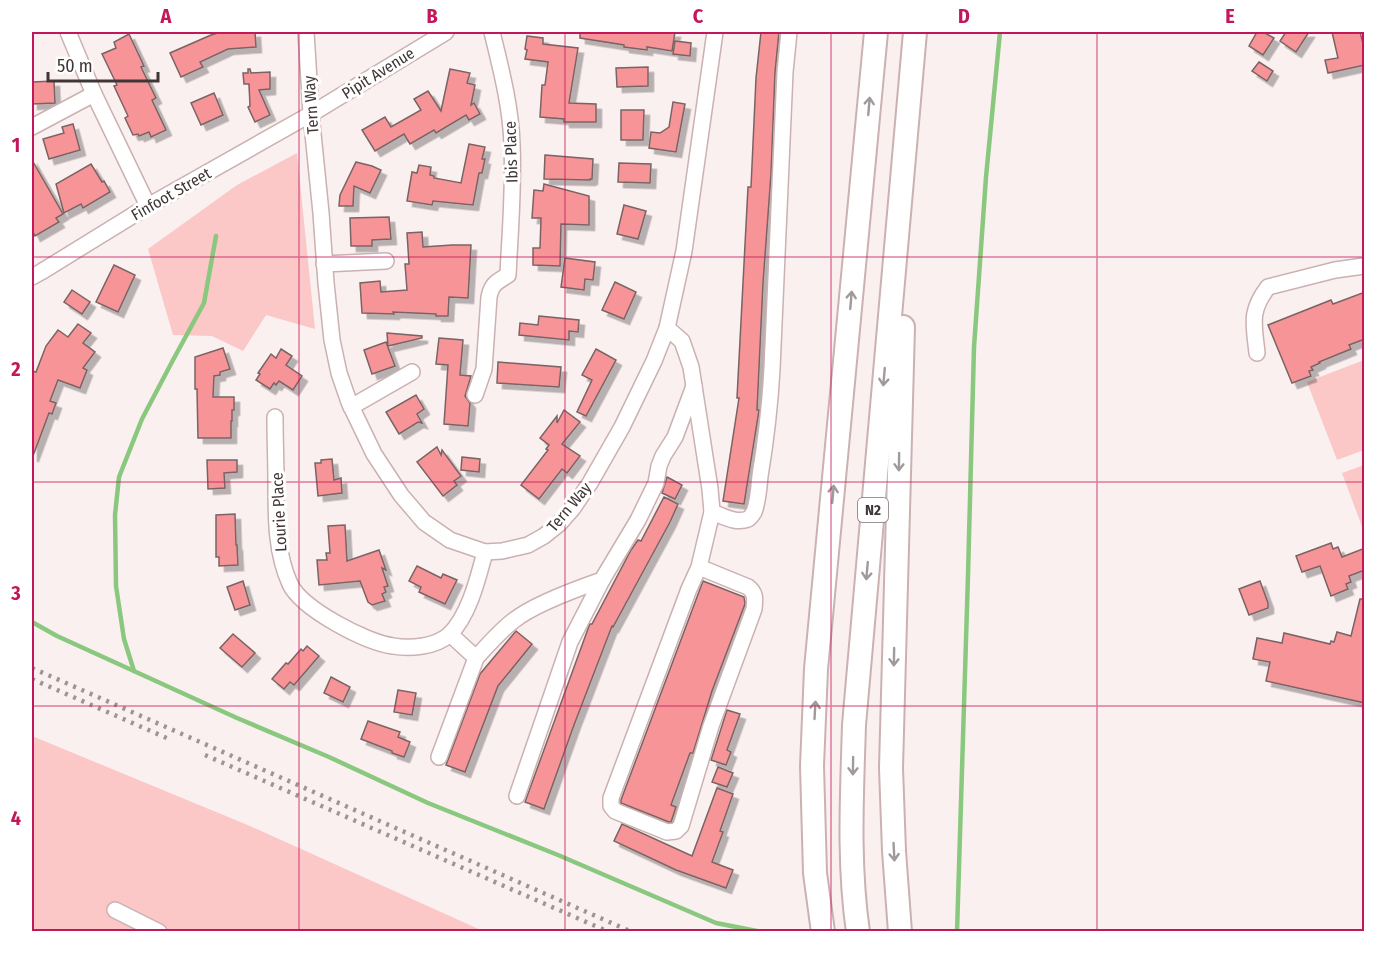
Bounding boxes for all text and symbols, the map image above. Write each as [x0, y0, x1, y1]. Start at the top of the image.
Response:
text: A [160, 4, 173, 28]
text: B [426, 4, 438, 28]
text: C [693, 4, 704, 28]
text: D [958, 4, 970, 28]
text: E [1225, 4, 1235, 28]
street label: Pipit Avenue [338, 43, 418, 103]
scale bar [48, 45, 158, 83]
text: 50 m [57, 55, 93, 77]
street label: Tern Way [299, 74, 323, 135]
one-way arrow [864, 97, 875, 117]
street label: Ibis Place [500, 121, 522, 183]
text: 1 [12, 133, 20, 157]
street label: Finfoot Street [128, 163, 215, 224]
one-way arrow [846, 291, 857, 311]
text: 2 [10, 357, 21, 381]
one-way arrow [878, 367, 889, 387]
one-way arrow [893, 452, 905, 472]
street label: Lourie Place [267, 472, 291, 552]
street label: Tern Way [543, 478, 596, 535]
one-way arrow [828, 485, 839, 505]
road number: N2 [858, 498, 888, 522]
one-way arrow [861, 561, 872, 581]
text: 3 [10, 581, 21, 605]
one-way arrow [888, 647, 900, 667]
one-way arrow [809, 700, 820, 720]
one-way arrow [847, 755, 859, 775]
text: 4 [11, 806, 21, 830]
one-way arrow [888, 842, 899, 862]

